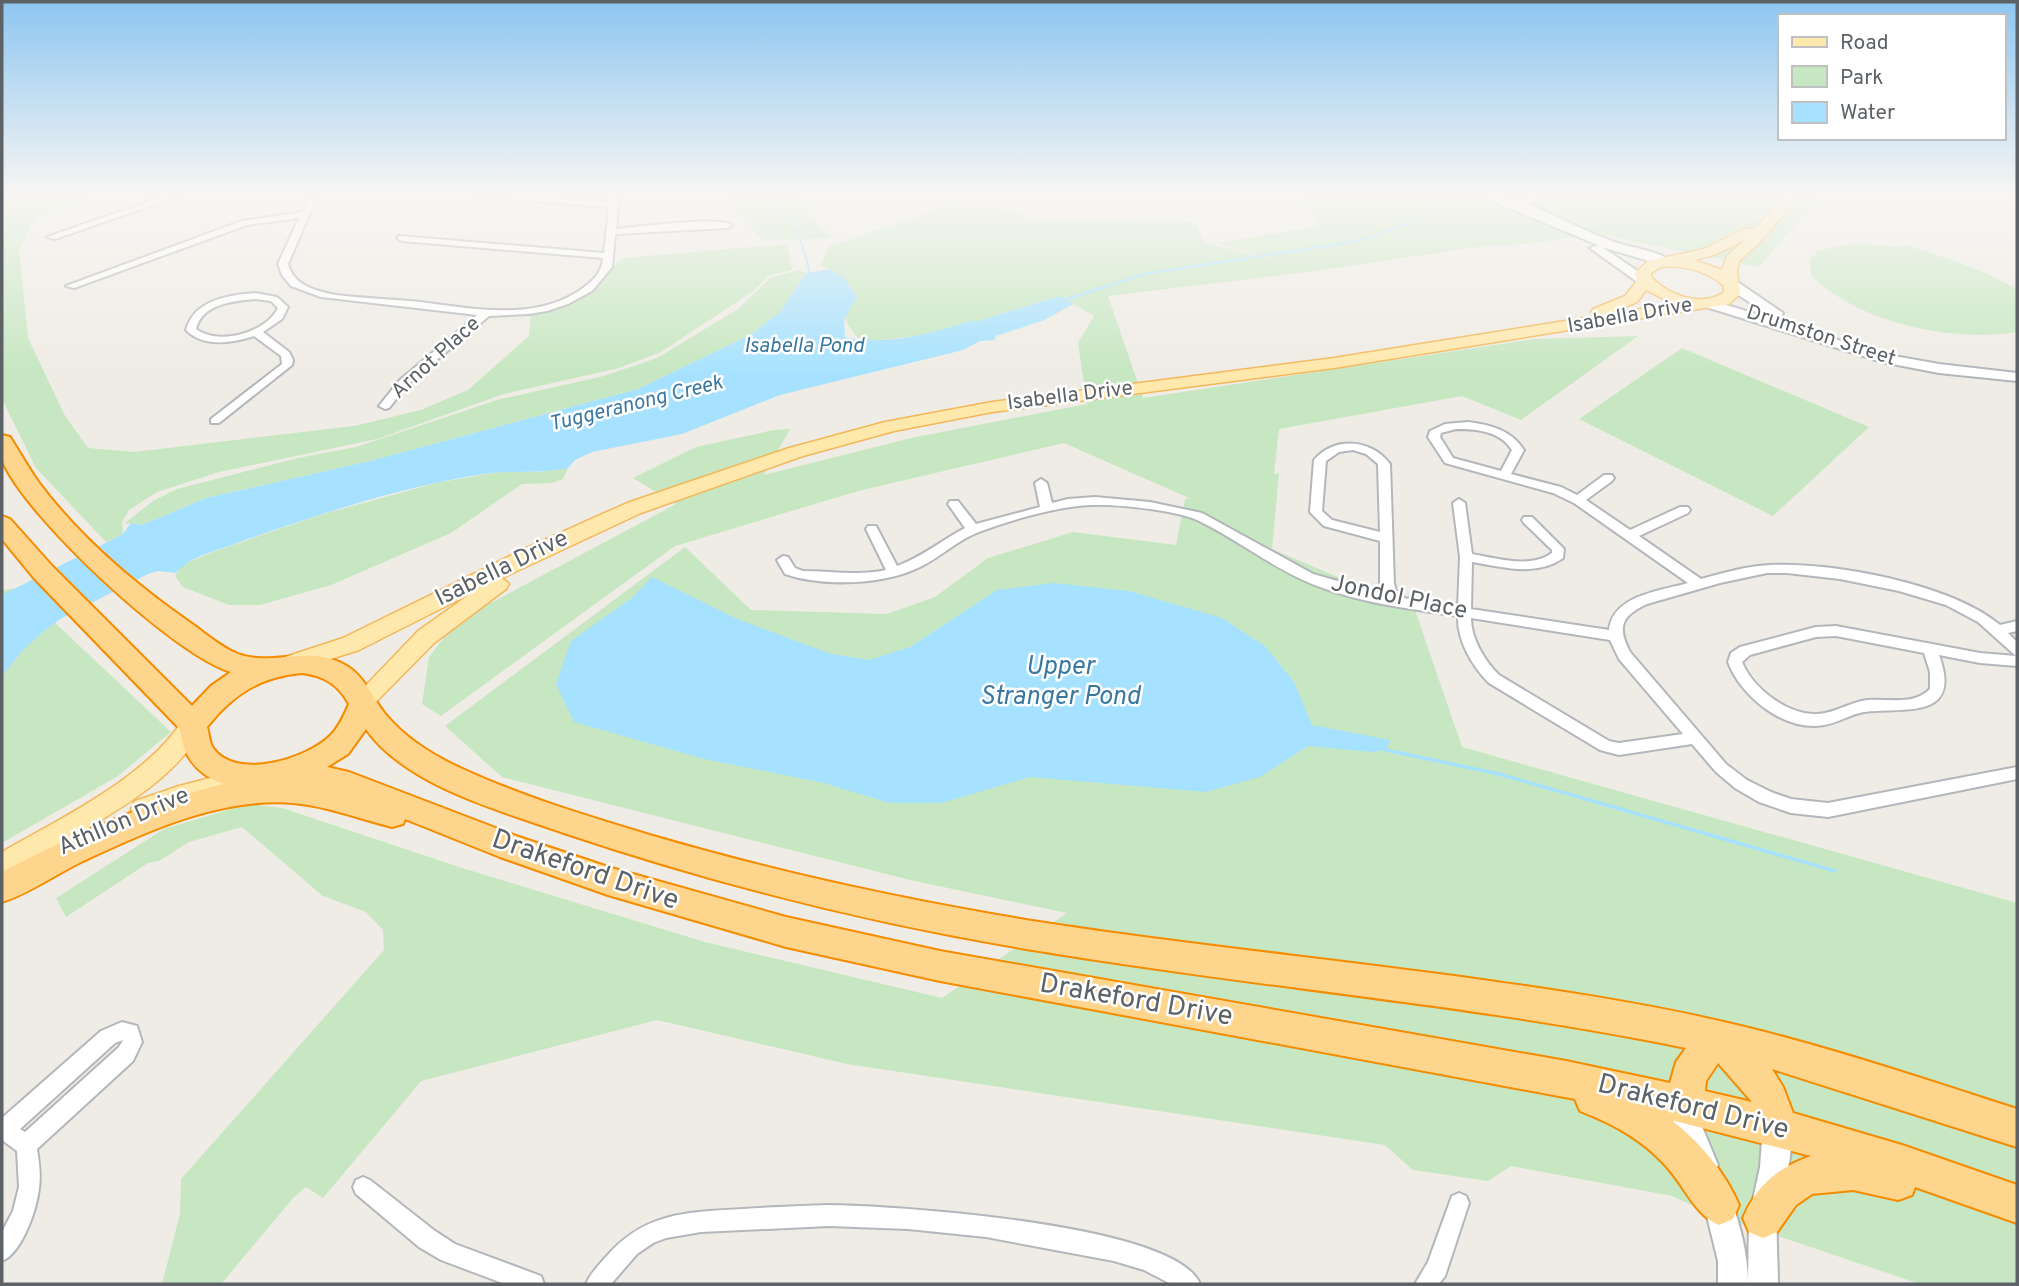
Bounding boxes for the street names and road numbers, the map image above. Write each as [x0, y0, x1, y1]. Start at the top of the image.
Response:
street label: Isabella Drive [1565, 292, 1695, 340]
street label: Drumston Street [1743, 299, 1899, 373]
street label: Arnot Place [386, 311, 486, 405]
street label: Isabella Drive [1006, 375, 1134, 417]
street label: Isabella Drive [431, 524, 573, 614]
street label: Jondol Place [1328, 569, 1470, 627]
street label: Athllon Drive [54, 781, 194, 863]
street label: Drakeford Drive [487, 822, 683, 920]
street label: Drakeford Drive [1036, 966, 1236, 1036]
street label: Drakeford Drive [1594, 1067, 1792, 1149]

